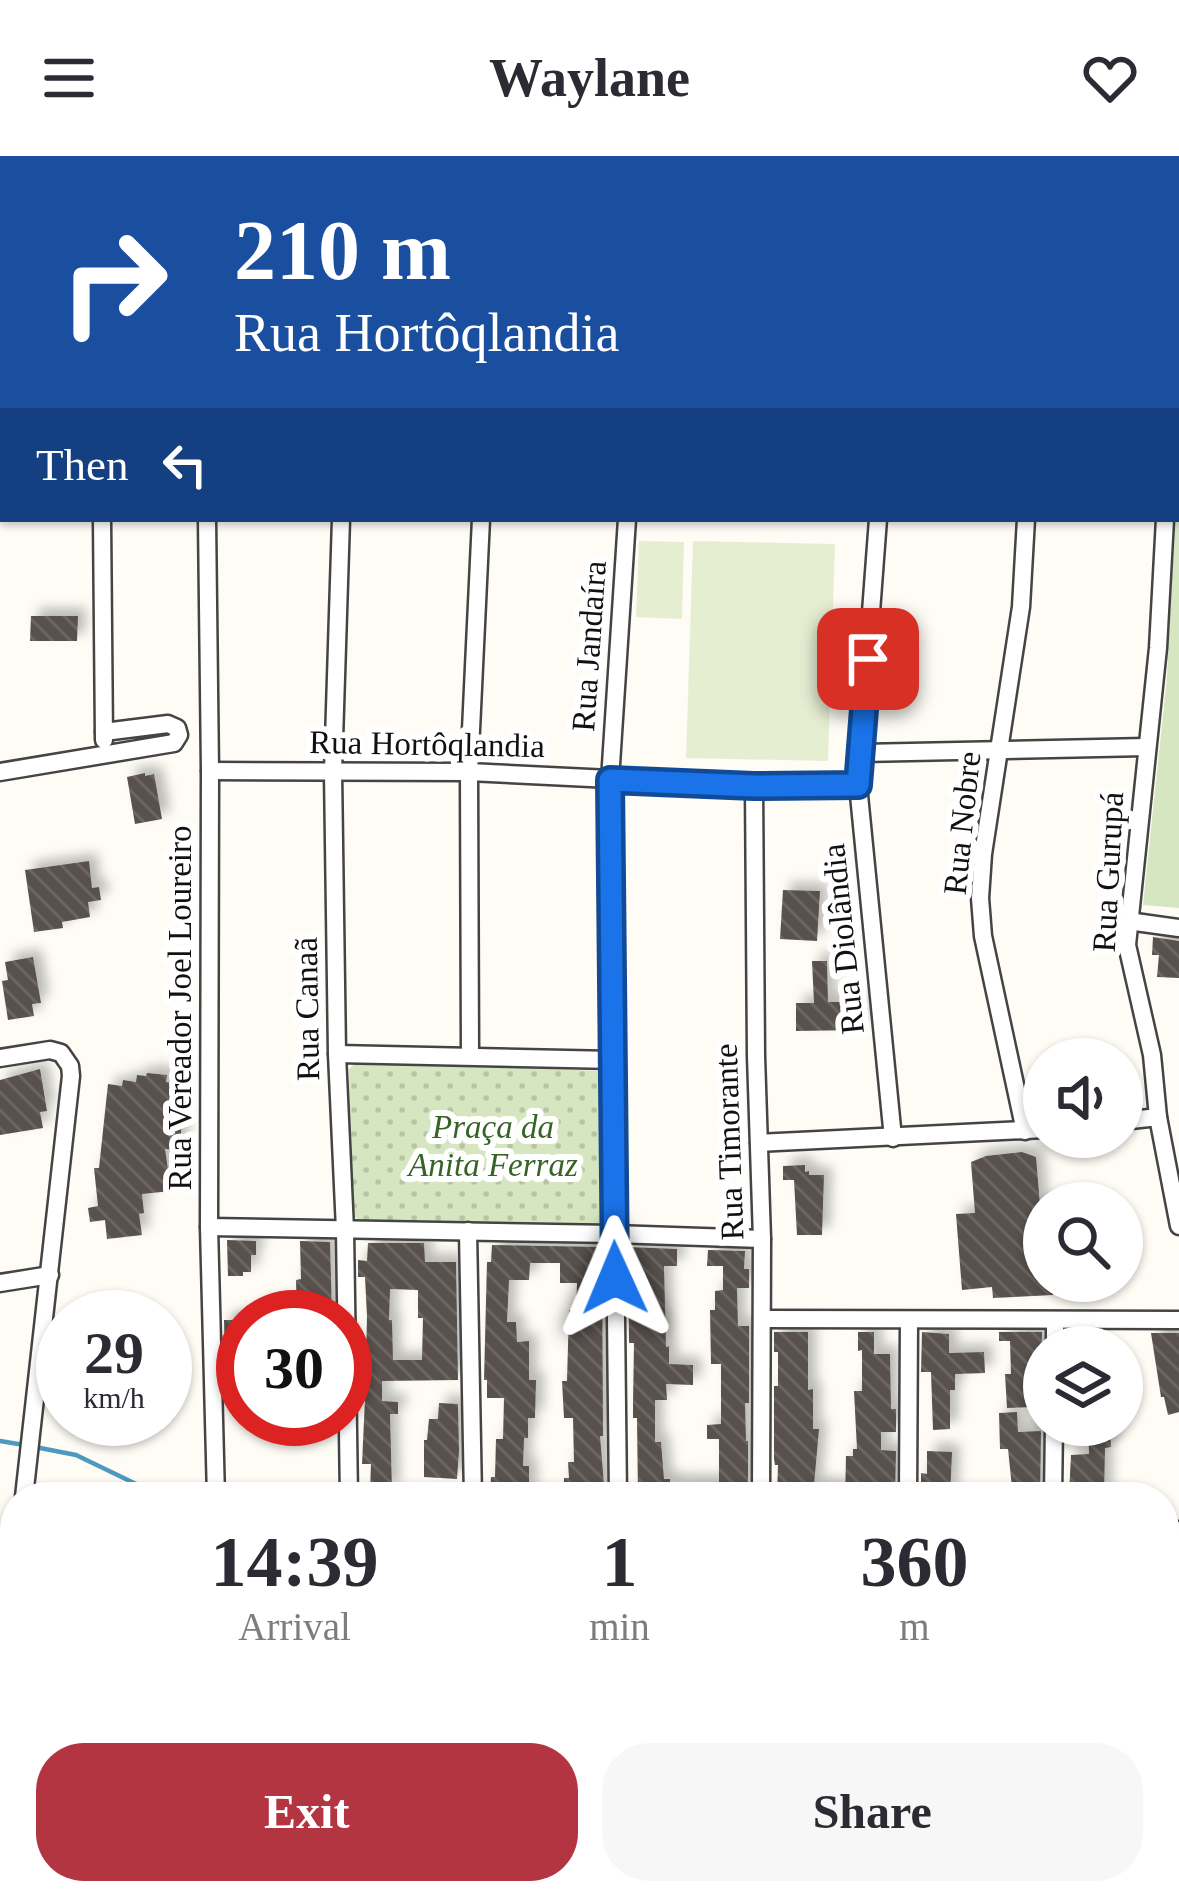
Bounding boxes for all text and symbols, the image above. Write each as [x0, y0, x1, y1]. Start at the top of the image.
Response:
icon: menu [36, 45, 102, 111]
icon: heart [1077, 45, 1143, 111]
text: Waylane [489, 48, 690, 108]
icon: right [36, 204, 192, 360]
text: 210 m [234, 204, 451, 297]
text: Rua Hortôqlandia [234, 303, 619, 363]
icon: left [152, 432, 218, 498]
text: Then [36, 440, 128, 490]
street label: Rua Jandaíra [565, 559, 613, 733]
pin [817, 608, 919, 710]
icon: arrive [835, 626, 901, 692]
street label: Rua Hortôqlandia [309, 724, 545, 764]
street label: Rua Nobre [937, 750, 987, 896]
street label: Rua Gurupá [1086, 791, 1130, 953]
street label: Rua Vereador Joel Loureiro [162, 825, 198, 1191]
street label: Rua Diolândia [815, 842, 871, 1036]
street label: Rua Canaã [288, 936, 326, 1081]
map controls [1023, 1038, 1143, 1446]
button: sound [1023, 1038, 1143, 1158]
street label: Rua Timorante [708, 1043, 750, 1241]
park label: Praça da Anita Ferraz [406, 1109, 578, 1183]
button: search [1023, 1182, 1143, 1302]
position arrow [552, 1215, 678, 1341]
speed limit sign: 30 [216, 1290, 372, 1446]
text: 29 [84, 1320, 144, 1386]
button: layers [1023, 1326, 1143, 1446]
text: km/h [83, 1381, 145, 1414]
text: 14:39 [211, 1522, 379, 1602]
text: 1 [601, 1522, 637, 1602]
text: 360 [860, 1522, 968, 1602]
text: Arrival [238, 1605, 351, 1648]
text: min [589, 1605, 650, 1648]
text: m [899, 1605, 930, 1648]
button: Exit [36, 1743, 578, 1881]
button: Share [602, 1743, 1143, 1881]

